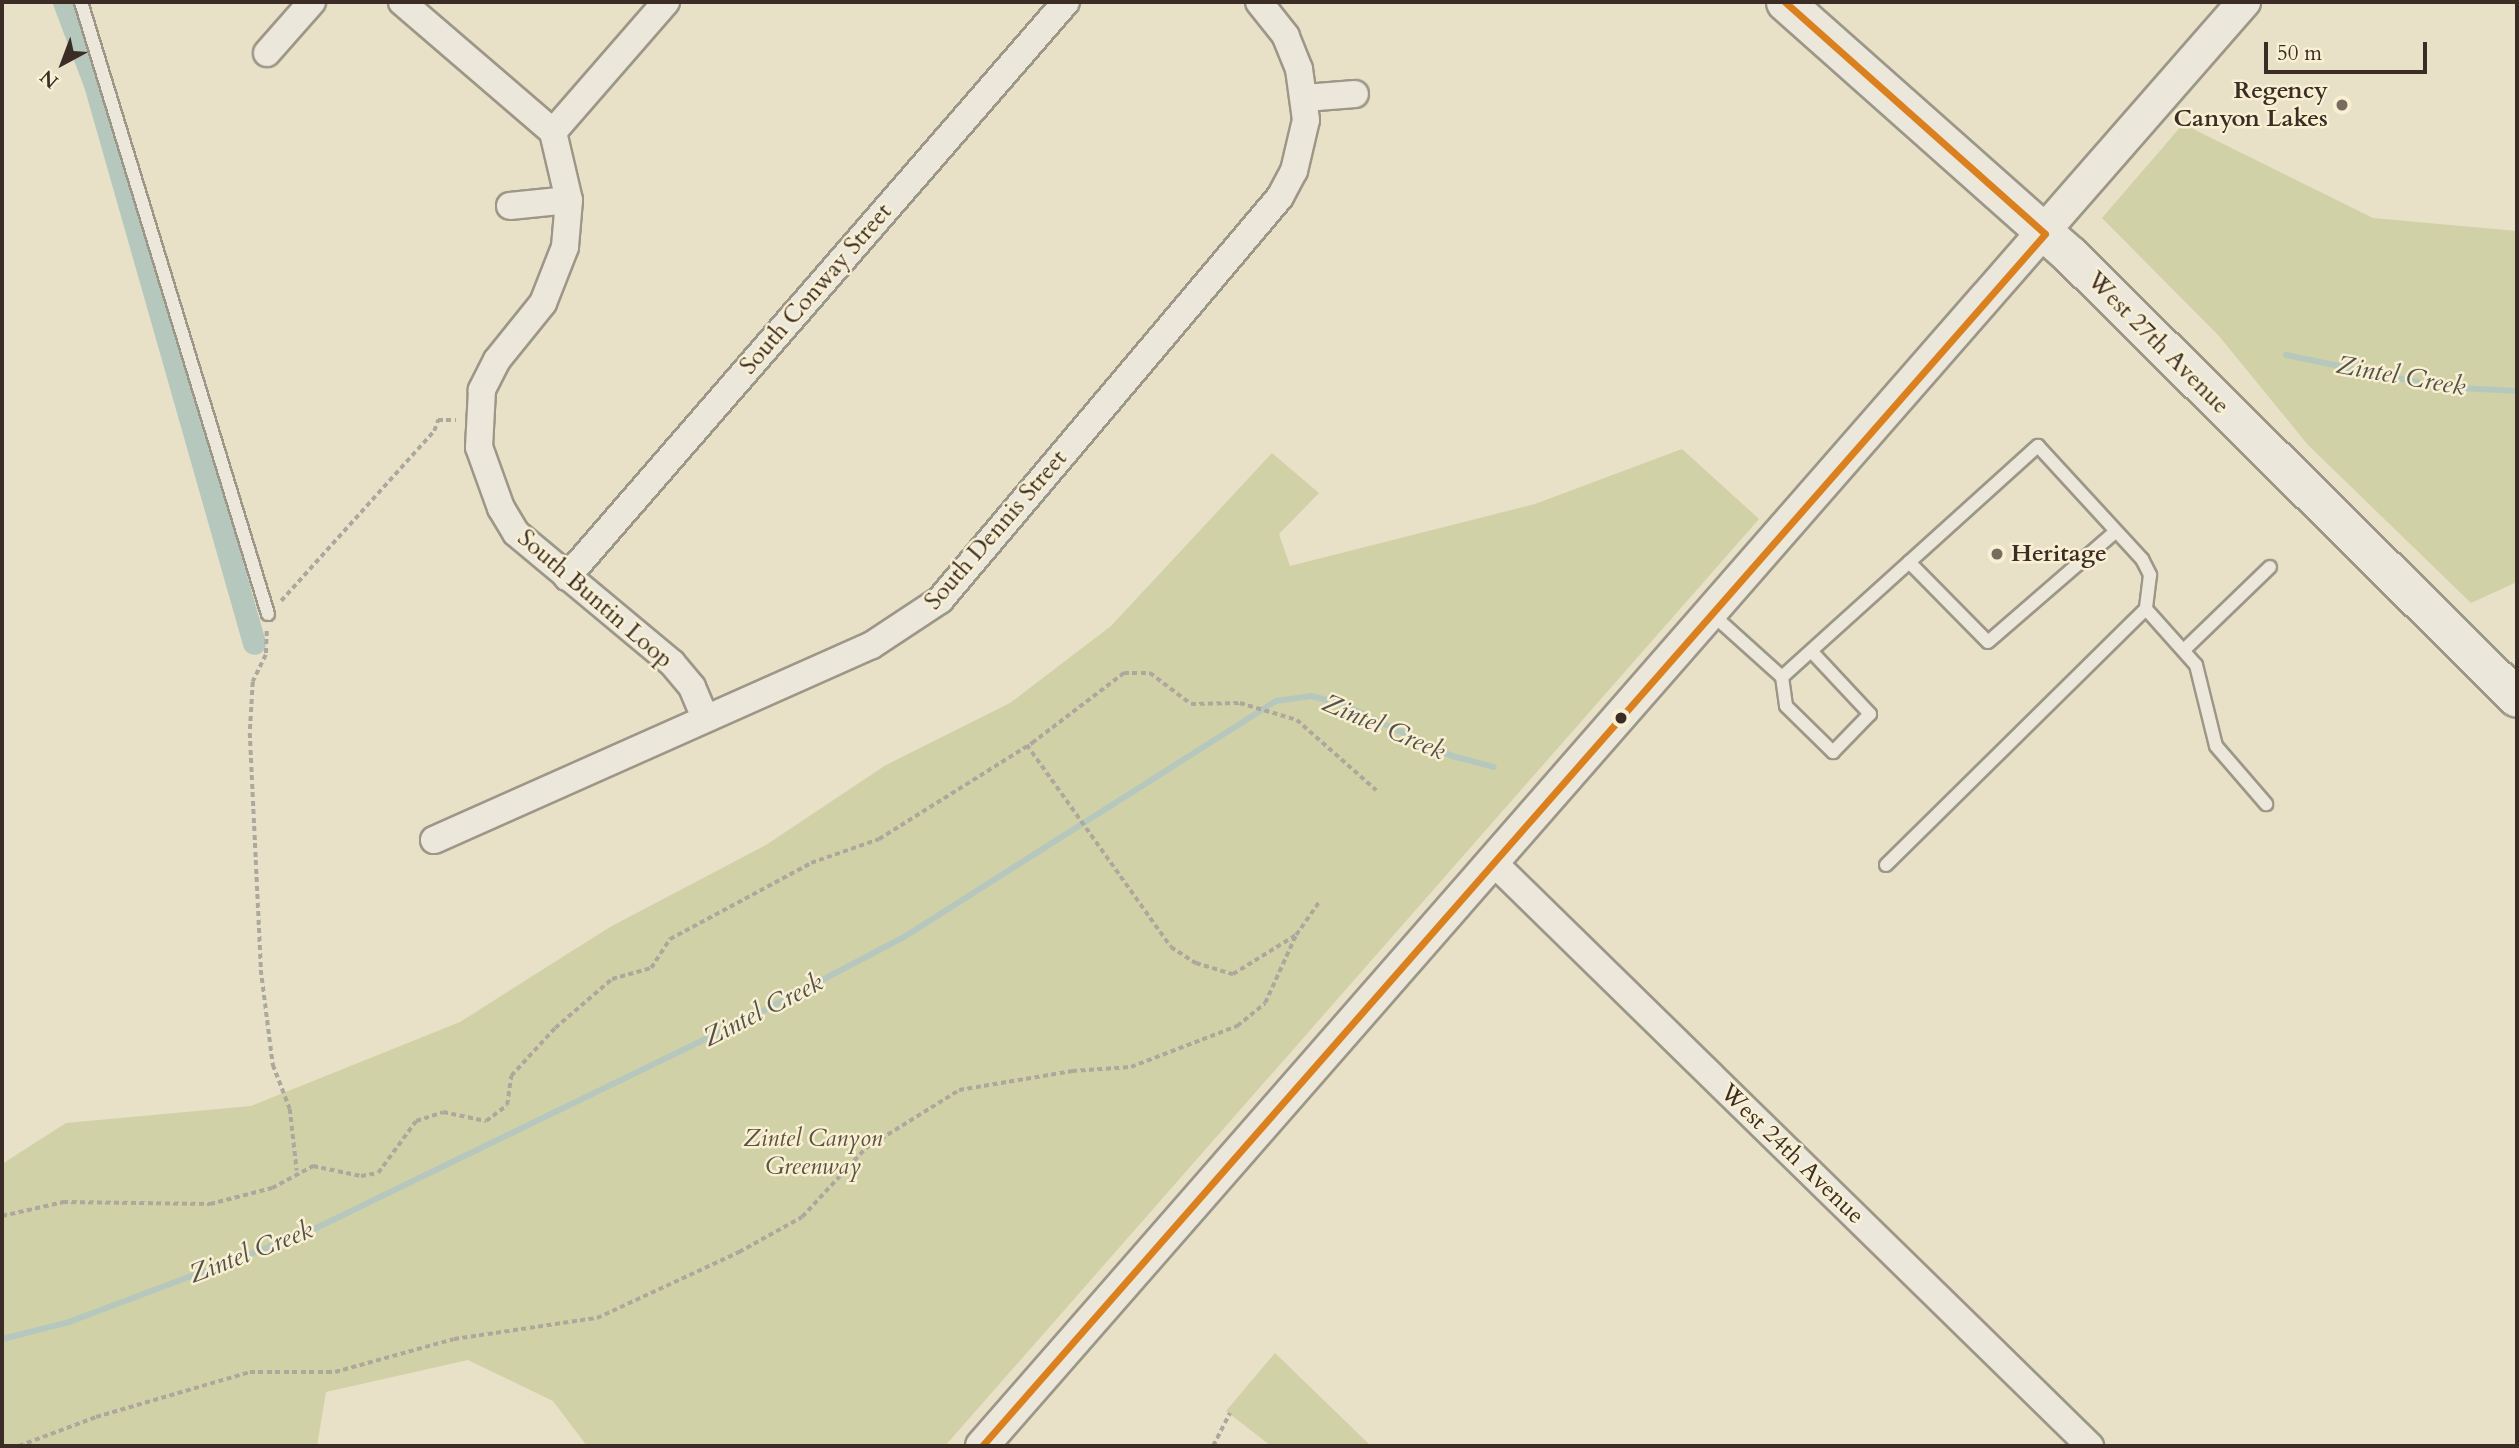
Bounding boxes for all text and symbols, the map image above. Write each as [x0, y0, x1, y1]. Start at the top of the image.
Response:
north arrow [28, 28, 98, 98]
scale bar [2267, 28, 2430, 72]
text: 50 m [2277, 39, 2322, 68]
text: N [34, 64, 64, 94]
place label: Regency Canyon Lakes [2173, 77, 2328, 133]
marker: Regency Canyon Lakes [2334, 97, 2350, 113]
street label: South Conway Street [734, 198, 898, 380]
street label: West 27th Avenue [2081, 266, 2235, 420]
water label: Zintel Creek [2334, 349, 2468, 403]
street label: South Dennis Street [919, 444, 1073, 616]
street label: South Buntin Loop [512, 524, 678, 674]
place label: Heritage [2011, 540, 2107, 568]
marker: Heritage [1989, 546, 2005, 562]
water label: Zintel Creek [1318, 687, 1450, 767]
unlabelled marker [1614, 711, 1628, 725]
water label: Zintel Creek [698, 966, 828, 1054]
street label: West 24th Avenue [1714, 1078, 1870, 1230]
park label: Zintel Canyon Greenway [743, 1125, 883, 1181]
water label: Zintel Creek [184, 1214, 318, 1290]

